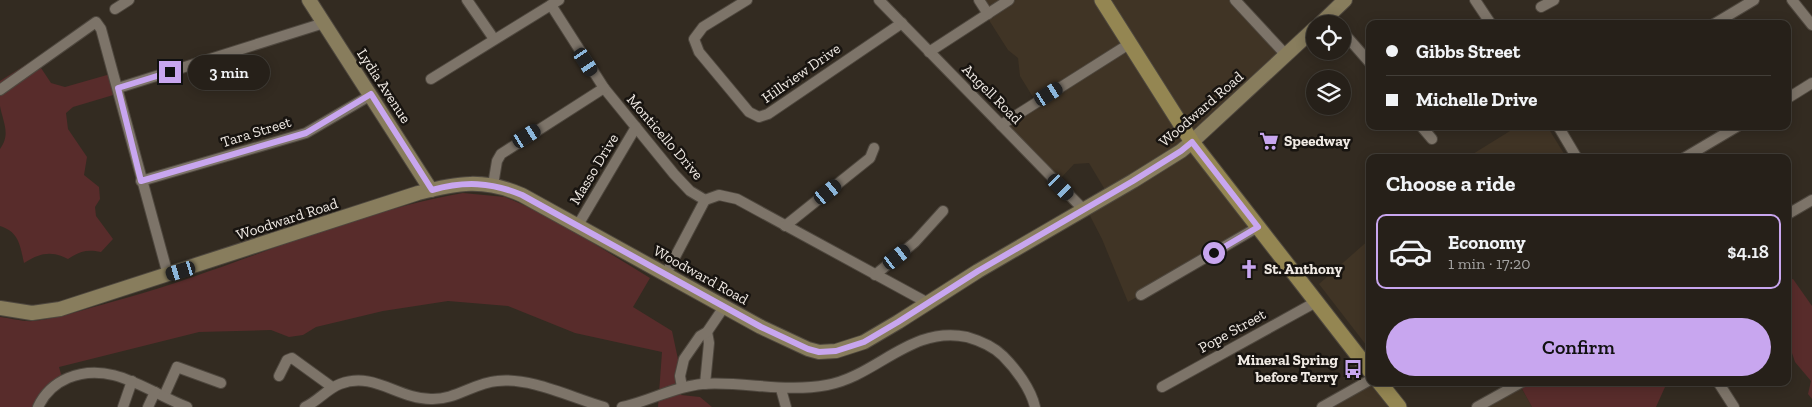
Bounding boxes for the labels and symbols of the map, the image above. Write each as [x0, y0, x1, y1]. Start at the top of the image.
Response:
street label: Hillview Drive [758, 39, 844, 107]
street label: Lydia Avenue [353, 45, 415, 127]
car [571, 45, 600, 79]
callout: 3 min [188, 54, 270, 90]
street label: Angell Road [958, 60, 1026, 128]
route end [159, 61, 181, 83]
street label: Woodward Road [1155, 67, 1247, 150]
car [1032, 80, 1065, 108]
street label: Monticello Drive [623, 91, 707, 183]
street label: Tara Street [219, 113, 294, 151]
car [510, 122, 543, 150]
street label: Masso Drive [566, 130, 622, 208]
supermarket icon: Speedway [1258, 130, 1280, 152]
place label: Speedway [1284, 132, 1351, 150]
car [1045, 171, 1076, 203]
car [811, 177, 844, 207]
street label: Woodward Road [234, 194, 341, 244]
street label: Woodward Road [650, 241, 752, 309]
car [880, 242, 913, 272]
route start [1203, 242, 1225, 264]
church icon: St. Anthony [1238, 258, 1260, 280]
car [164, 259, 197, 283]
place label: St. Anthony [1264, 260, 1342, 278]
street label: Pope Street [1195, 305, 1269, 357]
place label: Mineral Spring before Terry [1237, 351, 1338, 386]
bus stop icon: Mineral Spring before Terry [1342, 358, 1364, 380]

